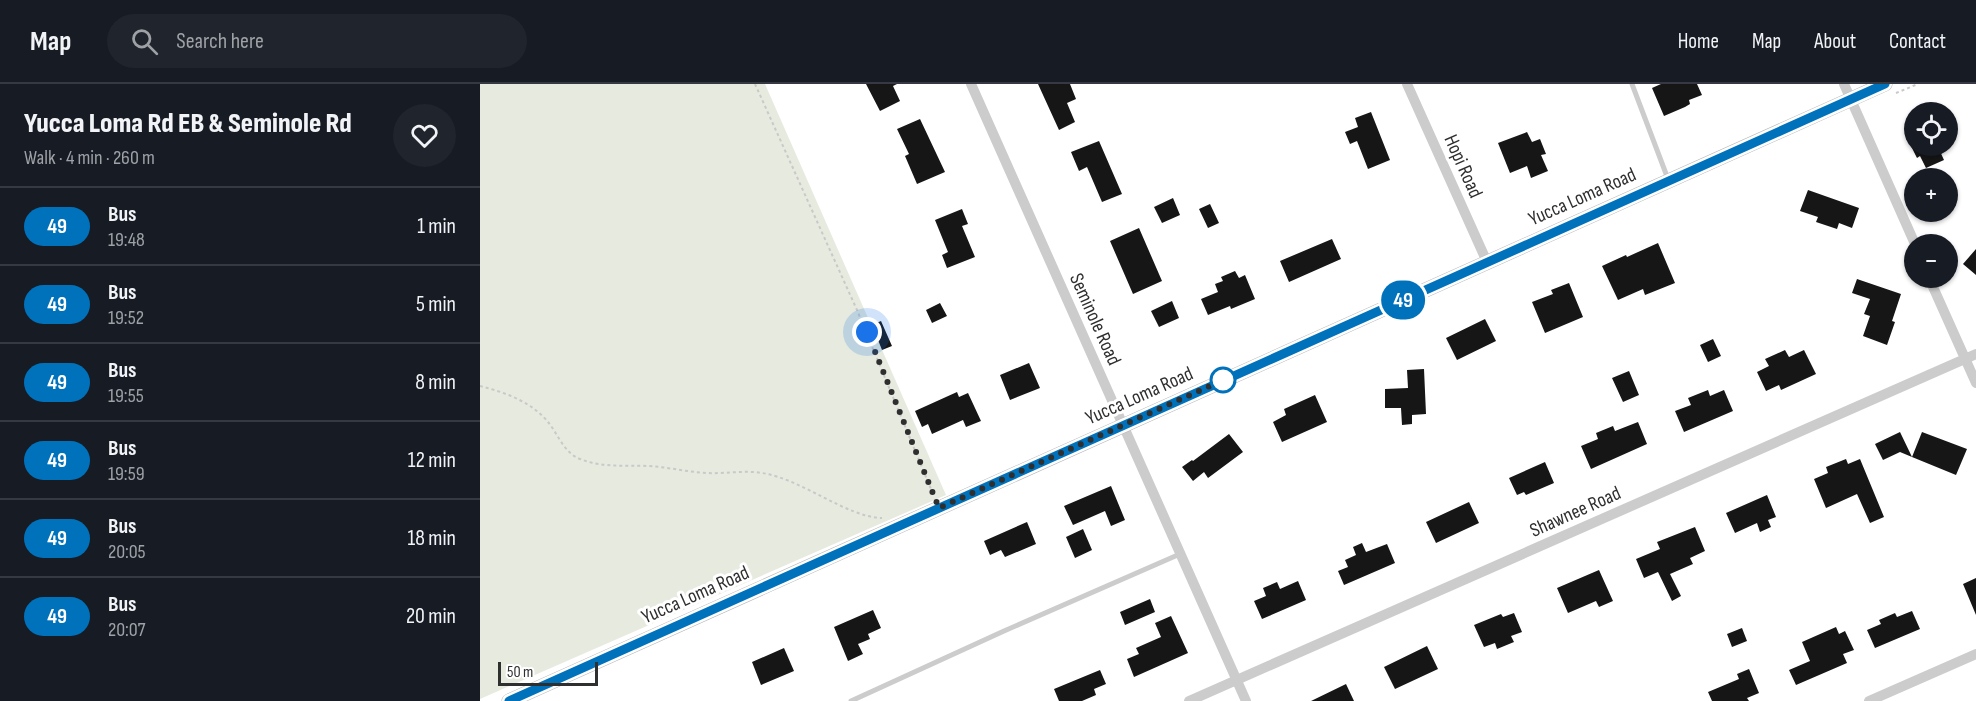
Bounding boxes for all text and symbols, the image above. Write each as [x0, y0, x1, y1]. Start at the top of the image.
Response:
search box [107, 14, 527, 68]
text: Map [30, 25, 71, 58]
icon: search [128, 25, 161, 58]
text: Search here [176, 28, 264, 55]
text: Home [1678, 29, 1719, 54]
text: Map [1752, 29, 1781, 54]
text: About [1814, 29, 1856, 54]
text: Contact [1889, 29, 1946, 54]
map controls [1904, 102, 1958, 288]
button: locate [1904, 102, 1958, 156]
button: heart [393, 104, 456, 167]
text: Yucca Loma Rd EB & Seminole Rd [24, 107, 352, 140]
street label: Hopi Road [1439, 131, 1488, 202]
text: Walk · 4 min · 260 m [24, 146, 155, 170]
street label: Yucca Loma Road [1525, 163, 1640, 231]
button: + [1904, 168, 1958, 222]
text: Bus [108, 201, 137, 228]
text: 1 min [417, 213, 456, 240]
text: 49 [47, 214, 67, 239]
text: 19:48 [108, 228, 145, 252]
button: − [1904, 234, 1958, 288]
street label: Seminole Road [1064, 270, 1126, 369]
text: Bus [108, 279, 137, 306]
line badge: 49 [1376, 280, 1430, 320]
text: 49 [1393, 288, 1413, 313]
text: 5 min [416, 291, 456, 318]
text: 49 [47, 292, 67, 317]
text: 19:52 [108, 306, 144, 330]
your location [852, 317, 882, 347]
text: Bus [108, 357, 137, 384]
street label: Yucca Loma Road [1082, 362, 1197, 430]
unlabelled marker [1210, 367, 1236, 393]
text: 8 min [415, 369, 456, 396]
text: 49 [47, 370, 67, 395]
text: 19:55 [108, 384, 144, 408]
text: Bus [108, 435, 137, 462]
text: 12 min [408, 447, 456, 474]
text: 49 [47, 448, 67, 473]
text: 19:59 [108, 462, 145, 486]
street label: Shawnee Road [1526, 481, 1625, 543]
text: Bus [108, 513, 137, 540]
text: 18 min [408, 525, 456, 552]
text: 49 [47, 526, 67, 551]
text: 20:05 [108, 540, 146, 564]
street label: Yucca Loma Road [638, 561, 753, 629]
text: Bus [108, 591, 137, 618]
text: 20 min [406, 603, 456, 630]
text: 49 [47, 604, 67, 629]
text: 20:07 [108, 618, 146, 642]
scale bar [498, 659, 598, 686]
text: 50 m [507, 663, 533, 682]

